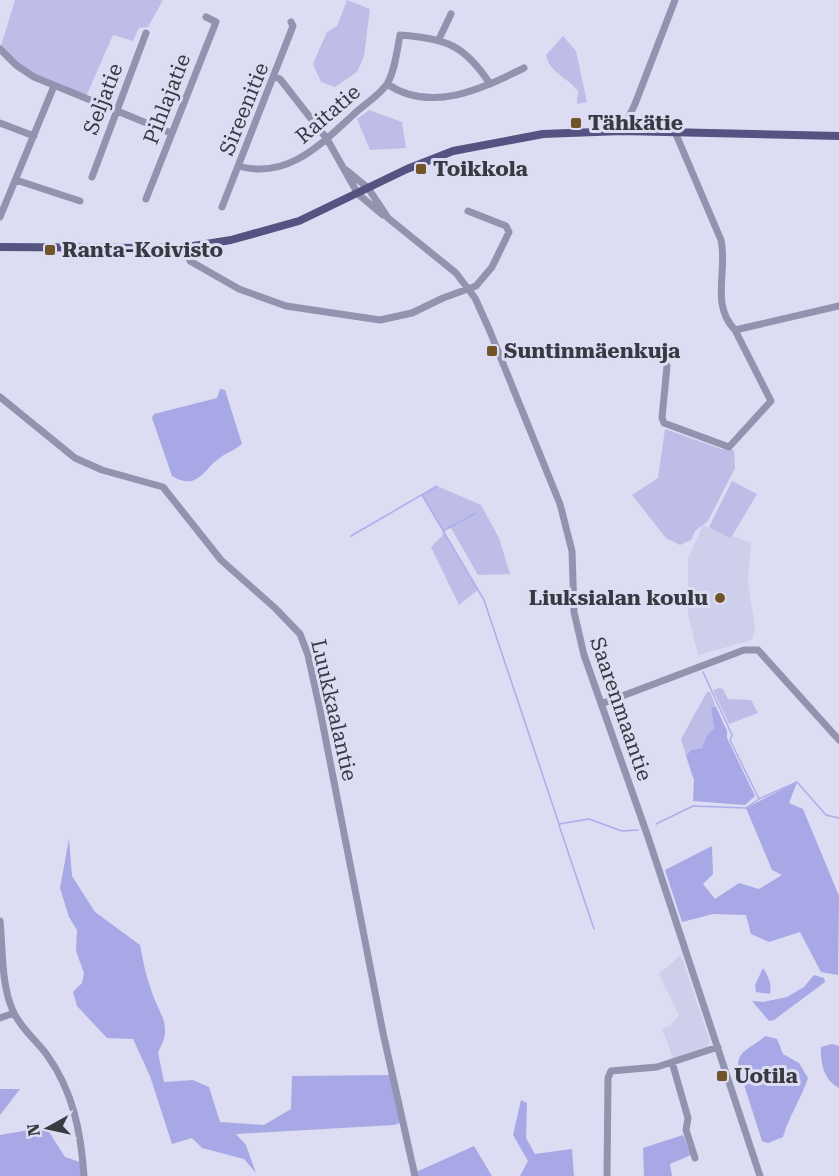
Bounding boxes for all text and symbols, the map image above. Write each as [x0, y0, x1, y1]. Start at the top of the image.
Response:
street label: Pihlajatie [139, 50, 195, 148]
street label: Sireenitie [215, 59, 273, 159]
street label: Seljatie [78, 60, 128, 138]
street label: Raitatie [291, 80, 365, 148]
place label: Tähkätie [588, 111, 683, 135]
marker: Tähkätie [569, 116, 583, 130]
place label: Toikkola [433, 157, 529, 181]
marker: Toikkola [414, 162, 428, 176]
place label: Ranta-Koivisto [62, 238, 223, 262]
marker: Ranta-Koivisto [43, 243, 57, 257]
place label: Suntinmäenkuja [504, 339, 681, 363]
marker: Suntinmäenkuja [485, 344, 499, 358]
place label: Liuksialan koulu [529, 586, 708, 610]
marker: Liuksialan koulu [713, 591, 727, 605]
street label: Saarenmaantie [585, 634, 657, 784]
street label: Luukkaalantie [306, 637, 362, 783]
place label: Uotila [734, 1064, 798, 1088]
marker: Uotila [715, 1069, 729, 1083]
north arrow [18, 1098, 78, 1158]
text: N [23, 1123, 44, 1137]

